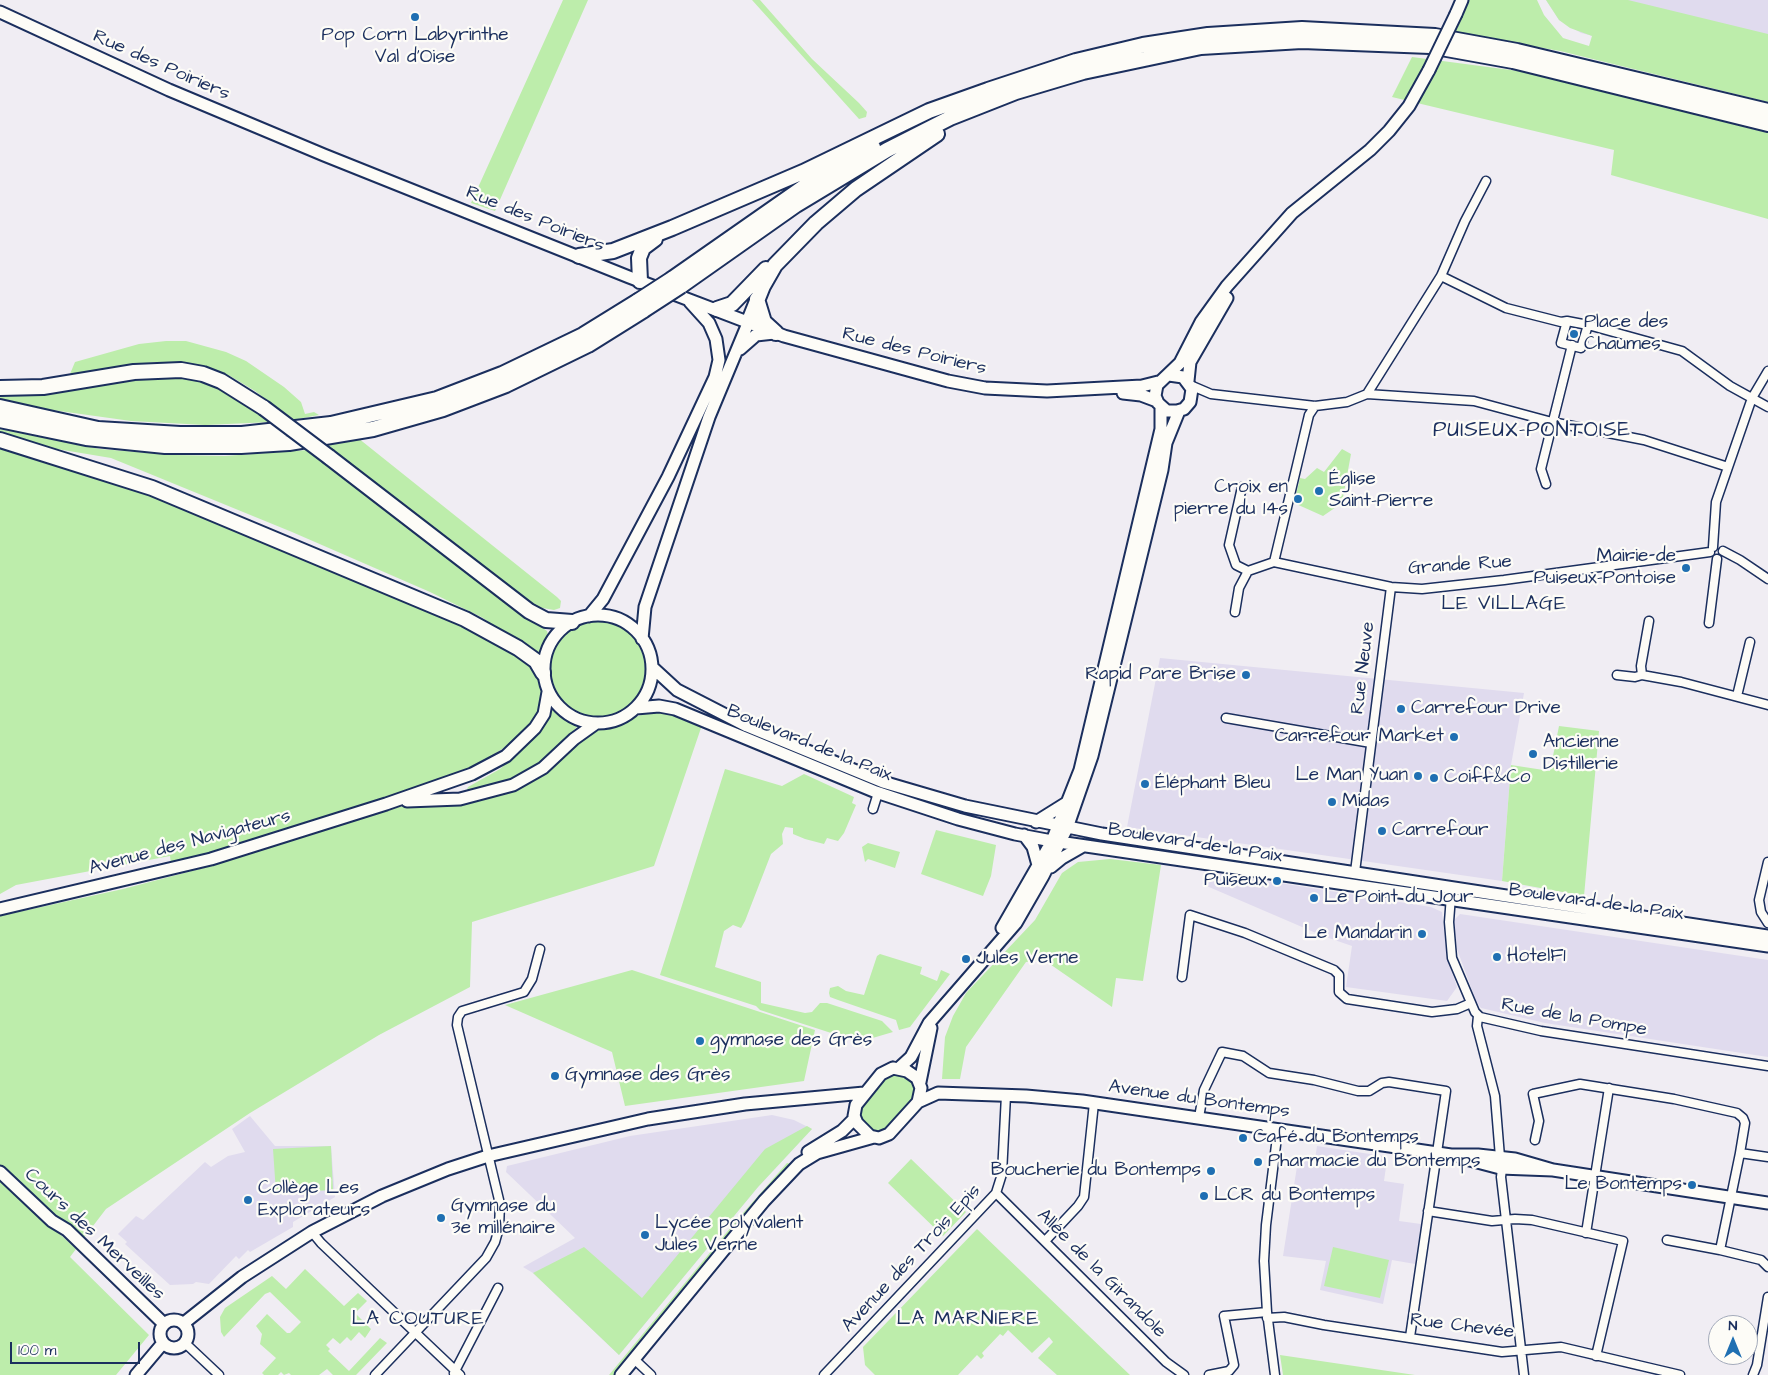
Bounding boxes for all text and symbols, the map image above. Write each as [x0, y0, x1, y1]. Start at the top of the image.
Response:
marker: Pop Corn Labyrinthe Val d'Oise [409, 11, 421, 23]
place label: Pop Corn Labyrinthe Val d'Oise [322, 25, 508, 69]
street label: Rue des Poiriers [89, 26, 233, 106]
street label: Rue des Poiriers [462, 182, 608, 258]
place label: Place des Chaumes [1584, 312, 1668, 356]
street label: Rue des Poiriers [840, 323, 988, 381]
marker: Place des Chaumes [1568, 328, 1580, 340]
district label: PUISEUX-PONTOISE [1431, 419, 1633, 445]
place label: Église Saint-Pierre [1329, 469, 1433, 513]
place label: Croix en pierre du 14s [1174, 477, 1288, 521]
marker: Église Saint-Pierre [1313, 485, 1325, 497]
marker: Croix en pierre du 14s [1292, 493, 1304, 505]
place label: Mairie de Puiseux-Pontoise [1534, 546, 1676, 590]
street label: Grande Rue [1407, 551, 1513, 581]
marker: Mairie de Puiseux-Pontoise [1680, 562, 1692, 574]
district label: LE VILLAGE [1440, 593, 1568, 617]
street label: Rue Neuve [1347, 620, 1381, 716]
place label: Rapid Pare Brise [1085, 664, 1236, 686]
marker: Rapid Pare Brise [1240, 669, 1252, 681]
place label: Carrefour Drive [1411, 698, 1561, 720]
street label: Boulevard de la Paix [723, 700, 895, 788]
marker: Carrefour Drive [1395, 703, 1407, 715]
place label: Carrefour Market [1274, 726, 1444, 748]
marker: Carrefour Market [1448, 731, 1460, 743]
place label: Ancienne Distillerie [1543, 732, 1619, 776]
marker: Ancienne Distillerie [1527, 748, 1539, 760]
place label: Le Man Yuan [1296, 765, 1408, 787]
place label: Coiff&Co [1444, 767, 1530, 789]
marker: Le Man Yuan [1412, 770, 1424, 782]
marker: Coiff&Co [1428, 772, 1440, 784]
place label: Éléphant Bleu [1155, 773, 1270, 795]
marker: Éléphant Bleu [1139, 778, 1151, 790]
place label: Midas [1342, 791, 1390, 813]
marker: Midas [1326, 796, 1338, 808]
street label: Avenue des Navigateurs [87, 805, 293, 881]
street label: Boulevard de la Paix [1106, 819, 1284, 869]
place label: Carrefour [1392, 820, 1488, 842]
marker: Carrefour [1376, 825, 1388, 837]
place label: Puiseux [1204, 870, 1267, 892]
marker: Puiseux [1271, 875, 1283, 887]
street label: Boulevard de la Paix [1507, 879, 1685, 927]
place label: Le Point du Jour [1324, 887, 1473, 909]
marker: Le Point du Jour [1308, 892, 1320, 904]
place label: Le Mandarin [1304, 923, 1412, 945]
marker: Le Mandarin [1416, 928, 1428, 940]
place label: HotelF1 [1507, 946, 1566, 968]
place label: Jules Verne [976, 948, 1079, 970]
marker: HotelF1 [1491, 951, 1503, 963]
marker: Jules Verne [960, 953, 972, 965]
street label: Rue de la Pompe [1499, 994, 1649, 1042]
place label: gymnase des Grès [710, 1030, 872, 1052]
marker: gymnase des Grès [694, 1035, 706, 1047]
place label: Gymnase des Grès [565, 1065, 731, 1087]
marker: Gymnase des Grès [549, 1070, 561, 1082]
street label: Avenue du Bontemps [1107, 1076, 1291, 1124]
place label: Café du Bontemps [1253, 1127, 1419, 1149]
marker: Café du Bontemps [1237, 1132, 1249, 1144]
place label: Pharmacie du Bontemps [1268, 1151, 1480, 1173]
marker: Pharmacie du Bontemps [1252, 1156, 1264, 1168]
place label: Boucherie du Bontemps [991, 1160, 1201, 1182]
street label: Cours des Merveilles [19, 1164, 169, 1306]
marker: Boucherie du Bontemps [1205, 1165, 1217, 1177]
place label: Le Bontemps [1564, 1174, 1682, 1196]
place label: Collège Les Explorateurs [258, 1178, 370, 1222]
marker: Le Bontemps [1686, 1179, 1698, 1191]
street label: Avenue des Trois Epis [838, 1180, 986, 1338]
place label: LCR du Bontemps [1214, 1185, 1375, 1207]
marker: LCR du Bontemps [1198, 1190, 1210, 1202]
marker: Collège Les Explorateurs [242, 1194, 254, 1206]
place label: Gymnase du 3e millénaire [451, 1196, 555, 1240]
street label: Allée de la Girandole [1032, 1205, 1170, 1343]
marker: Gymnase du 3e millénaire [435, 1212, 447, 1224]
place label: Lycée polyvalent Jules Verne [655, 1213, 803, 1257]
marker: Lycée polyvalent Jules Verne [639, 1229, 651, 1241]
district label: LA COUTURE [350, 1308, 486, 1332]
district label: LA MARNIERE [895, 1308, 1041, 1332]
street label: Rue Chevée [1409, 1309, 1515, 1345]
north arrow [1708, 1315, 1758, 1365]
text: N [1729, 1316, 1737, 1336]
scale bar [12, 1332, 142, 1364]
text: 100 m [18, 1340, 57, 1361]

